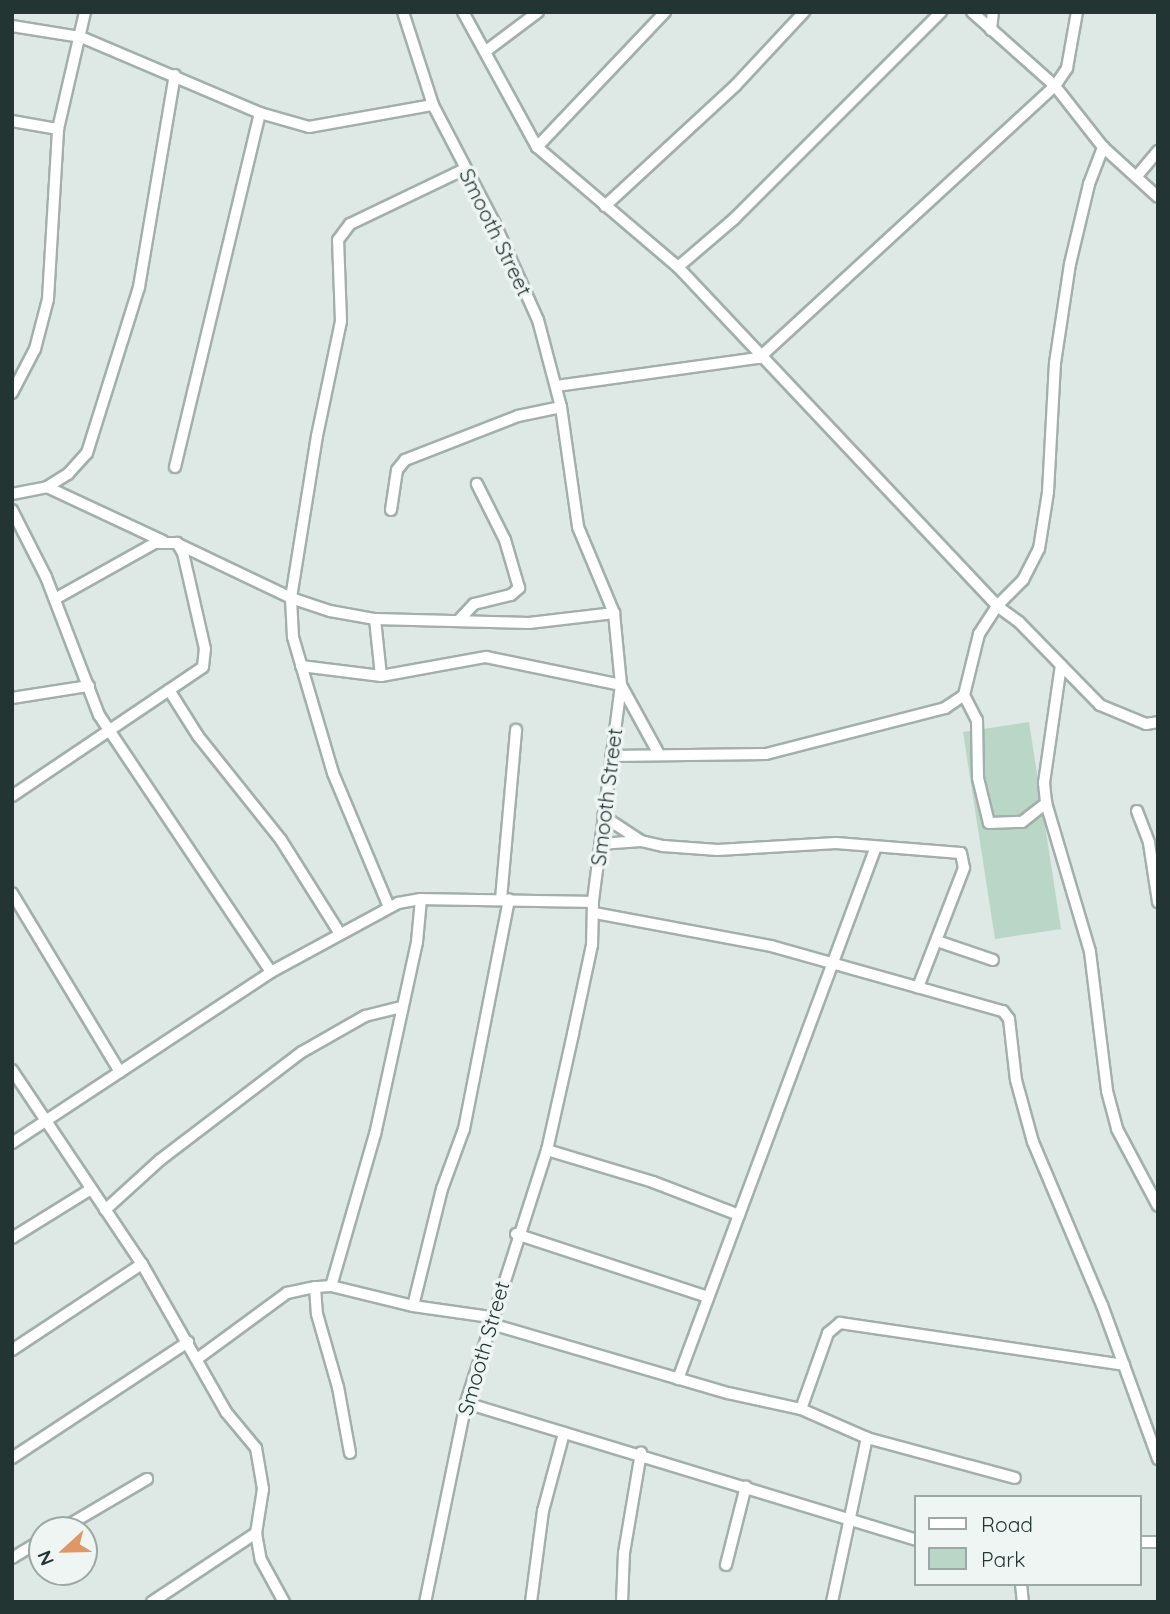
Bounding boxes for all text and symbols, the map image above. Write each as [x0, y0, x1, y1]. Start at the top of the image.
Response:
street label: Smooth Street [454, 164, 538, 300]
street label: Smooth Street [585, 727, 627, 867]
street label: Smooth Street [452, 1278, 514, 1418]
legend [914, 1495, 1142, 1586]
text: Road [981, 1511, 1033, 1537]
north arrow [28, 1516, 98, 1586]
text: Park [981, 1546, 1025, 1572]
text: N [32, 1547, 59, 1569]

